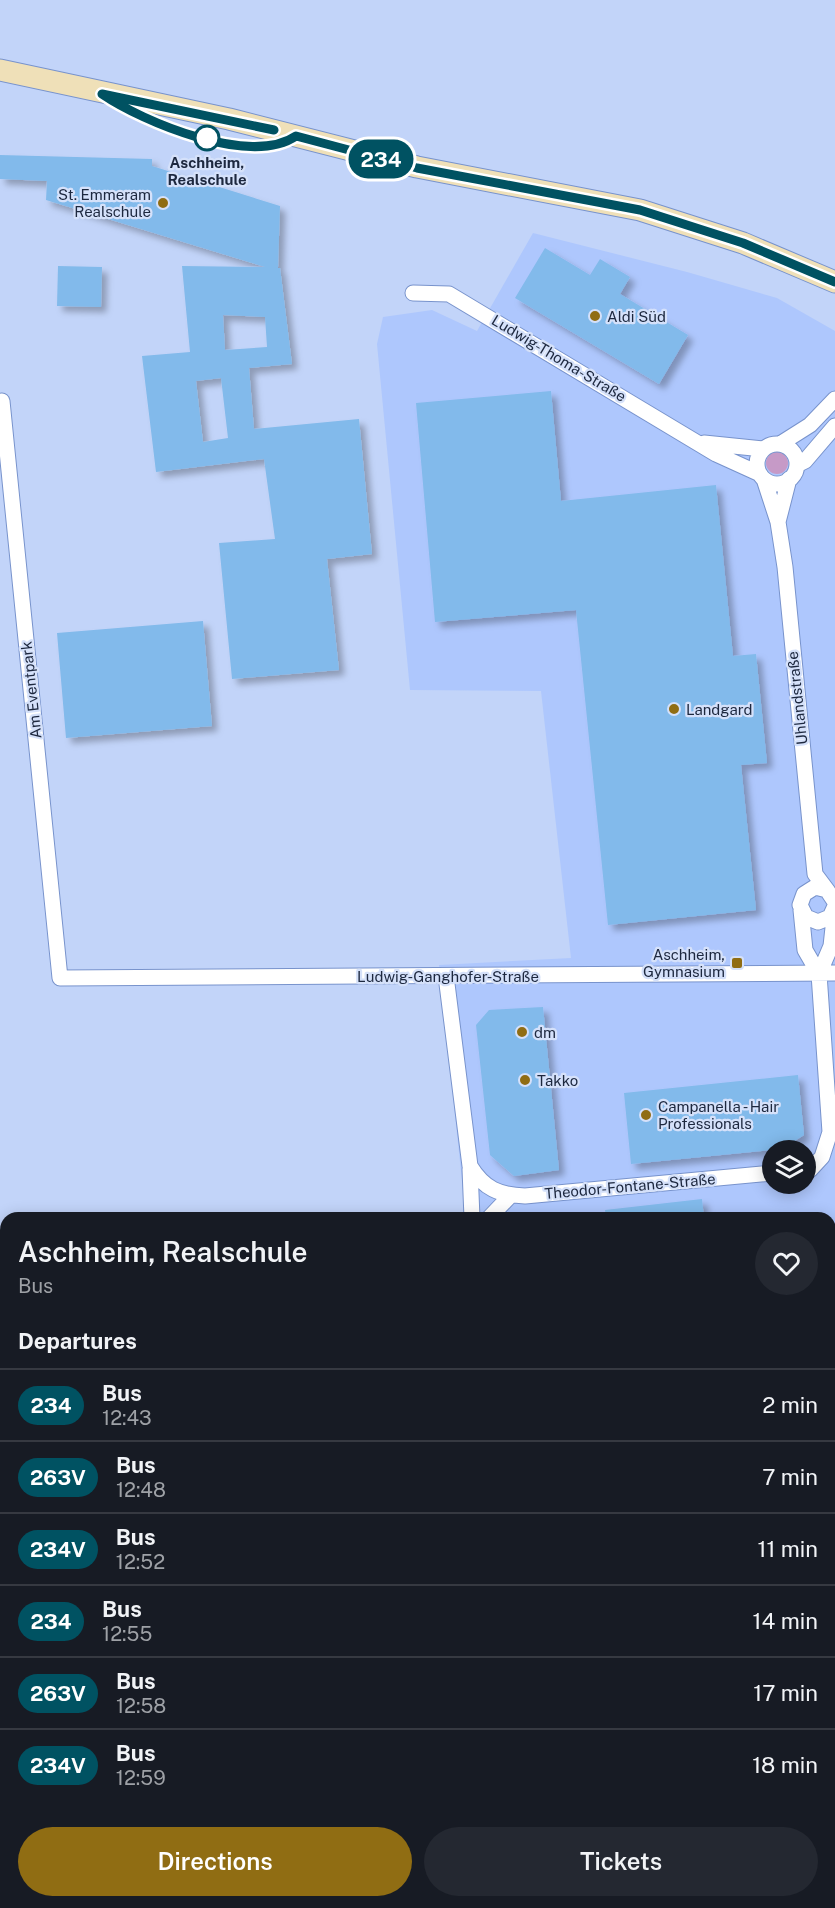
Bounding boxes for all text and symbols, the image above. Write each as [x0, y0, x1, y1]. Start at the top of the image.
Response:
marker: Aschheim, Realschule [194, 125, 220, 151]
line badge: 234 [346, 140, 416, 178]
text: 234 [360, 147, 402, 172]
place label: Aschheim, Realschule [167, 154, 247, 188]
place label: St. Emmeram Realschule [58, 186, 151, 220]
marker: St. Emmeram Realschule [156, 196, 170, 210]
place label: Aldi Süd [607, 308, 666, 325]
marker: Aldi Süd [588, 309, 602, 323]
street label: Ludwig-Thoma-Straße [489, 311, 629, 405]
street label: Am Eventpark [17, 640, 45, 740]
street label: Uhlandstraße [784, 650, 810, 746]
place label: Landgard [686, 701, 752, 718]
marker: Landgard [667, 702, 681, 716]
place label: Aschheim, Gymnasium [643, 946, 725, 980]
marker: Aschheim, Gymnasium [730, 956, 744, 970]
street label: Ludwig-Ganghofer-Straße [357, 968, 539, 985]
place label: dm [534, 1024, 556, 1041]
marker: dm [515, 1025, 529, 1039]
place label: Takko [537, 1072, 578, 1089]
marker: Takko [518, 1073, 532, 1087]
place label: Campanella - Hair Professionals [658, 1098, 779, 1132]
marker: Campanella - Hair Professionals [639, 1108, 653, 1122]
map controls [762, 1140, 816, 1194]
button: layers [762, 1140, 816, 1194]
street label: Theodor-Fontane-Straße [544, 1170, 716, 1202]
button: heart [755, 1232, 818, 1295]
text: Aschheim, Realschule [18, 1235, 307, 1268]
text: Bus [18, 1274, 53, 1298]
text: Departures [18, 1328, 137, 1354]
text: Bus [102, 1380, 142, 1406]
text: 2 min [762, 1392, 818, 1418]
text: 234 [30, 1393, 72, 1418]
text: 12:43 [102, 1406, 152, 1430]
text: Bus [116, 1452, 156, 1478]
text: 7 min [762, 1464, 818, 1490]
text: 263V [30, 1465, 86, 1490]
text: 12:48 [116, 1478, 166, 1502]
text: Bus [116, 1524, 156, 1550]
text: 11 min [757, 1536, 818, 1562]
text: 234V [30, 1537, 86, 1562]
text: 12:52 [116, 1550, 165, 1574]
text: Bus [102, 1596, 142, 1622]
text: 14 min [753, 1608, 818, 1634]
text: 234 [30, 1609, 72, 1634]
text: 12:55 [102, 1622, 152, 1646]
text: Bus [116, 1668, 156, 1694]
text: 17 min [753, 1680, 818, 1706]
text: 263V [30, 1681, 86, 1706]
text: 12:58 [116, 1694, 166, 1718]
text: Bus [116, 1740, 156, 1766]
text: 18 min [752, 1752, 818, 1778]
text: 234V [30, 1753, 86, 1778]
text: 12:59 [116, 1766, 166, 1790]
button: Directions [18, 1827, 412, 1896]
button: Tickets [424, 1827, 818, 1896]

